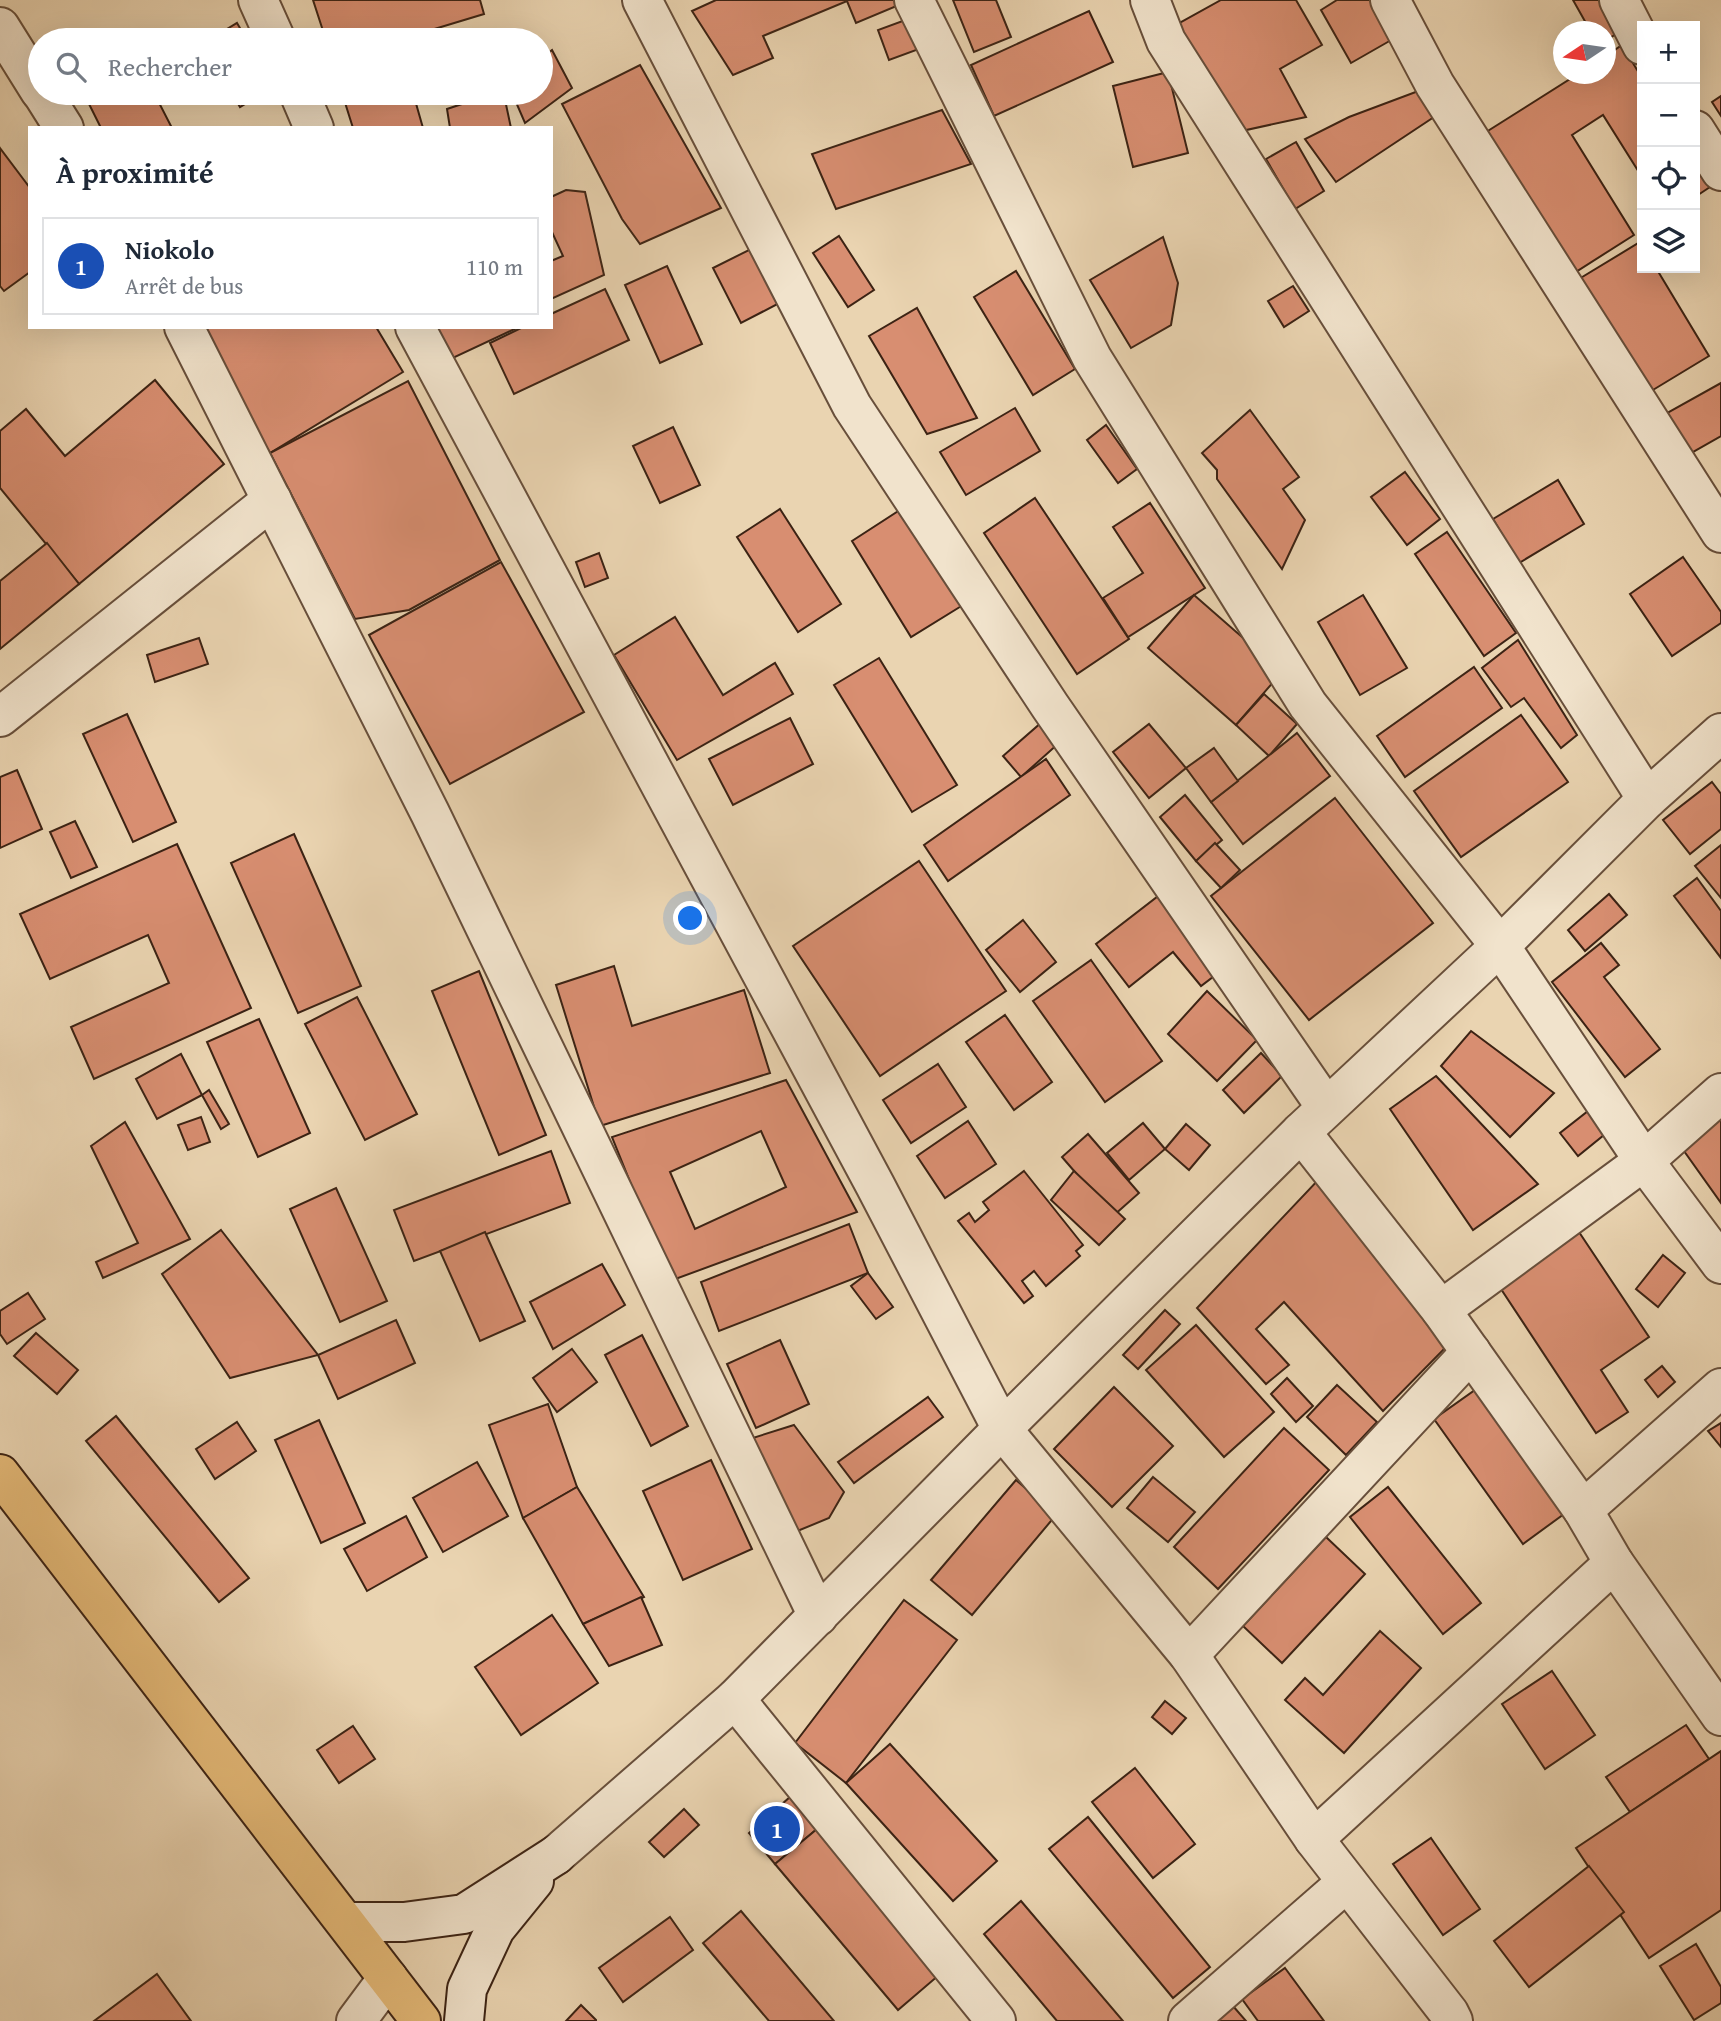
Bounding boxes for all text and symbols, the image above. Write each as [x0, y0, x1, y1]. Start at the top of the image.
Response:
north arrow [1553, 21, 1616, 84]
map controls [1637, 21, 1700, 273]
button: + [1637, 21, 1700, 84]
search box [28, 28, 553, 105]
text: Rechercher [108, 47, 232, 86]
icon: search [52, 48, 90, 86]
button: − [1637, 84, 1700, 147]
button: locate [1637, 147, 1700, 210]
text: À proximité [56, 150, 214, 194]
button: layers [1637, 210, 1700, 273]
text: Niokolo [125, 230, 214, 269]
text: 1 [75, 250, 87, 283]
text: 110 m [466, 250, 523, 283]
text: Arrêt de bus [125, 269, 244, 302]
your location [673, 901, 707, 935]
pin: 1 [754, 1803, 800, 1855]

